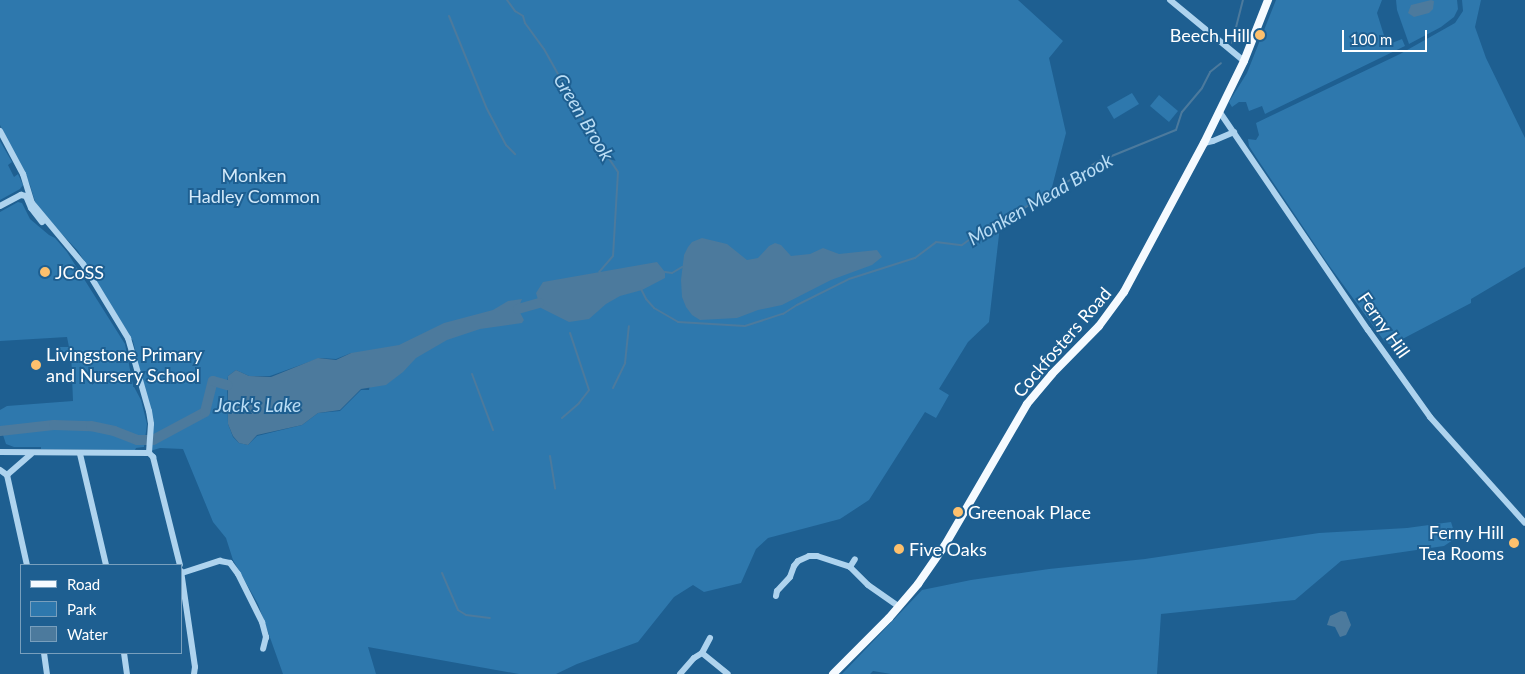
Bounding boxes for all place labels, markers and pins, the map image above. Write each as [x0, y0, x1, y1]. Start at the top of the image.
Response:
place label: Beech Hill [1170, 24, 1250, 46]
marker: Beech Hill [1254, 29, 1266, 41]
place label: JCoSS [55, 261, 104, 283]
marker: JCoSS [39, 266, 51, 278]
place label: Livingstone Primary and Nursery School [46, 344, 202, 386]
marker: Livingstone Primary and Nursery School [30, 359, 42, 371]
place label: Greenoak Place [968, 501, 1091, 523]
marker: Greenoak Place [952, 506, 964, 518]
place label: Ferny Hill Tea Rooms [1419, 522, 1504, 564]
marker: Ferny Hill Tea Rooms [1508, 537, 1520, 549]
place label: Five Oaks [909, 538, 987, 560]
marker: Five Oaks [893, 543, 905, 555]

